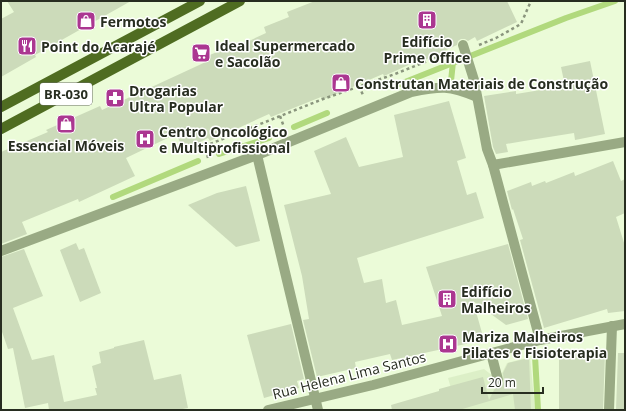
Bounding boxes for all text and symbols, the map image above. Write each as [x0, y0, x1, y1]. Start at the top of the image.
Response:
building icon: Edifício Prime Office [416, 9, 438, 31]
shop icon: Fermotos [75, 10, 97, 32]
place label: Fermotos [100, 12, 166, 31]
place label: Edifício Prime Office [384, 32, 470, 67]
restaurant icon: Point do Acarajé [16, 35, 38, 57]
place label: Ideal Supermercado e Sacolão [215, 36, 355, 71]
place label: Point do Acarajé [41, 37, 155, 56]
supermarket icon: Ideal Supermercado e Sacolão [190, 42, 212, 64]
shop icon: Construtan Materiais de Construção [330, 72, 352, 94]
place label: Construtan Materiais de Construção [355, 74, 609, 93]
place label: Drogarias Ultra Popular [129, 81, 224, 116]
road number: BR-030 [40, 83, 92, 105]
pharmacy icon: Drogarias Ultra Popular [104, 87, 126, 109]
shop icon: Essencial Móveis [55, 113, 77, 135]
place label: Centro Oncológico e Multiprofissional [159, 122, 290, 157]
hospital icon: Centro Oncológico e Multiprofissional [134, 128, 156, 150]
place label: Essencial Móveis [8, 136, 124, 155]
place label: Edifício Malheiros [461, 282, 531, 317]
building icon: Edifício Malheiros [436, 288, 458, 310]
place label: Mariza Malheiros Pilates e Fisioterapia [462, 327, 607, 362]
hospital icon: Mariza Malheiros Pilates e Fisioterapia [437, 333, 459, 355]
street label: Rua Helena Lima Santos [270, 347, 428, 403]
scale bar [482, 369, 543, 395]
text: 20 m [488, 374, 516, 391]

